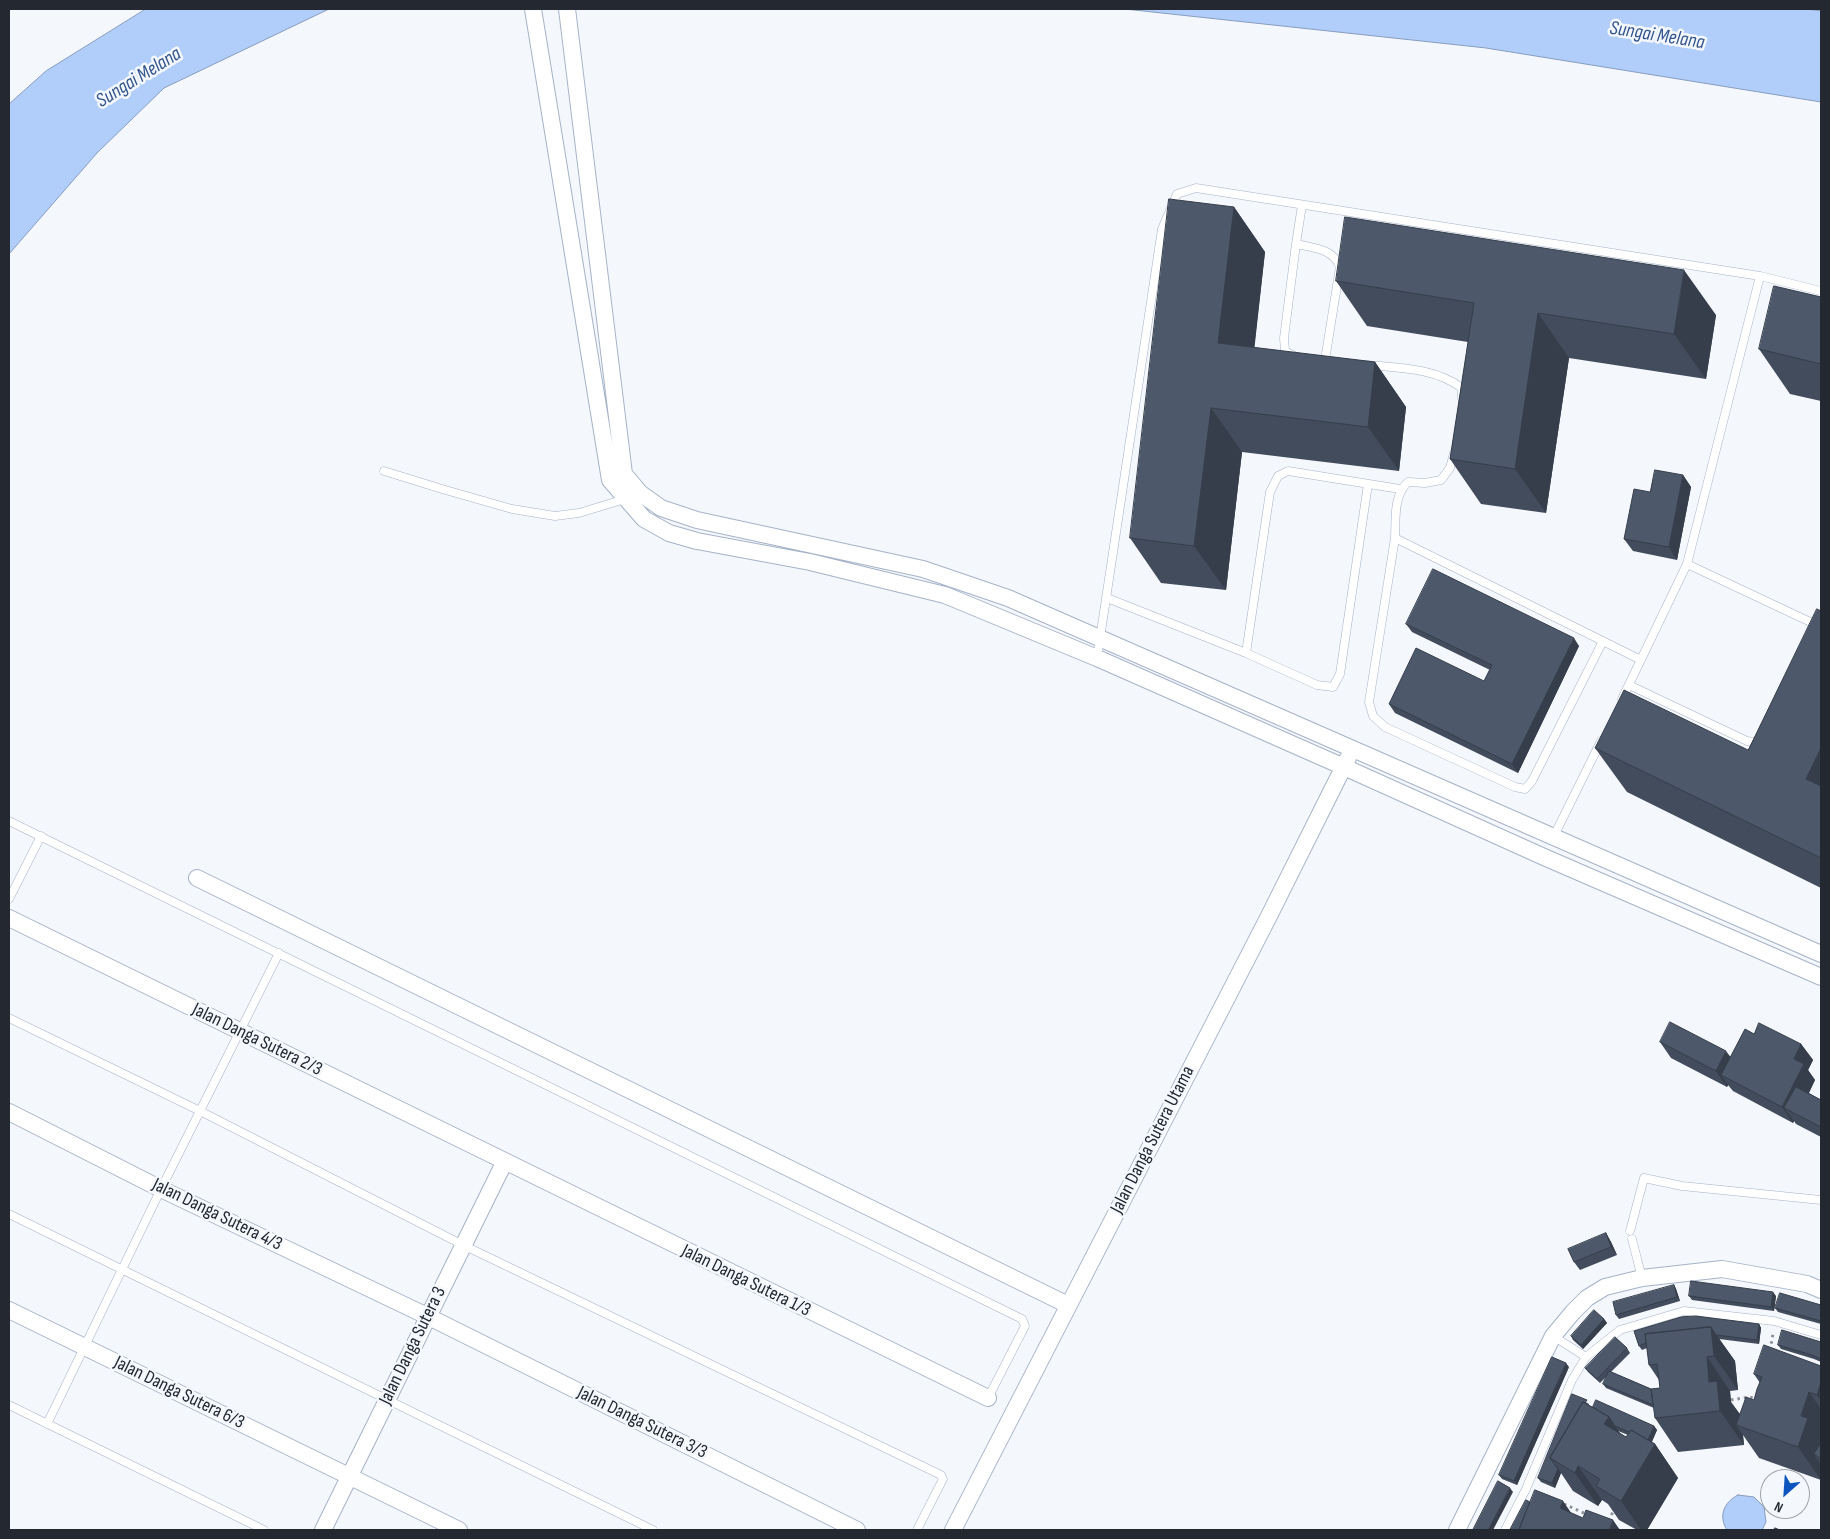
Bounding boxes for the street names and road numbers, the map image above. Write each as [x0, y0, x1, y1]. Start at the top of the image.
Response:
street label: Jalan Danga Sutera 2/3 [188, 999, 326, 1081]
street label: Jalan Danga Sutera Utama [1106, 1063, 1200, 1217]
street label: Jalan Danga Sutera 4/3 [148, 1174, 286, 1256]
street label: Jalan Danga Sutera 1/3 [678, 1240, 814, 1322]
street label: Jalan Danga Sutera 3 [375, 1283, 451, 1409]
street label: Jalan Danga Sutera 6/3 [110, 1352, 248, 1434]
street label: Jalan Danga Sutera 3/3 [573, 1382, 711, 1464]

